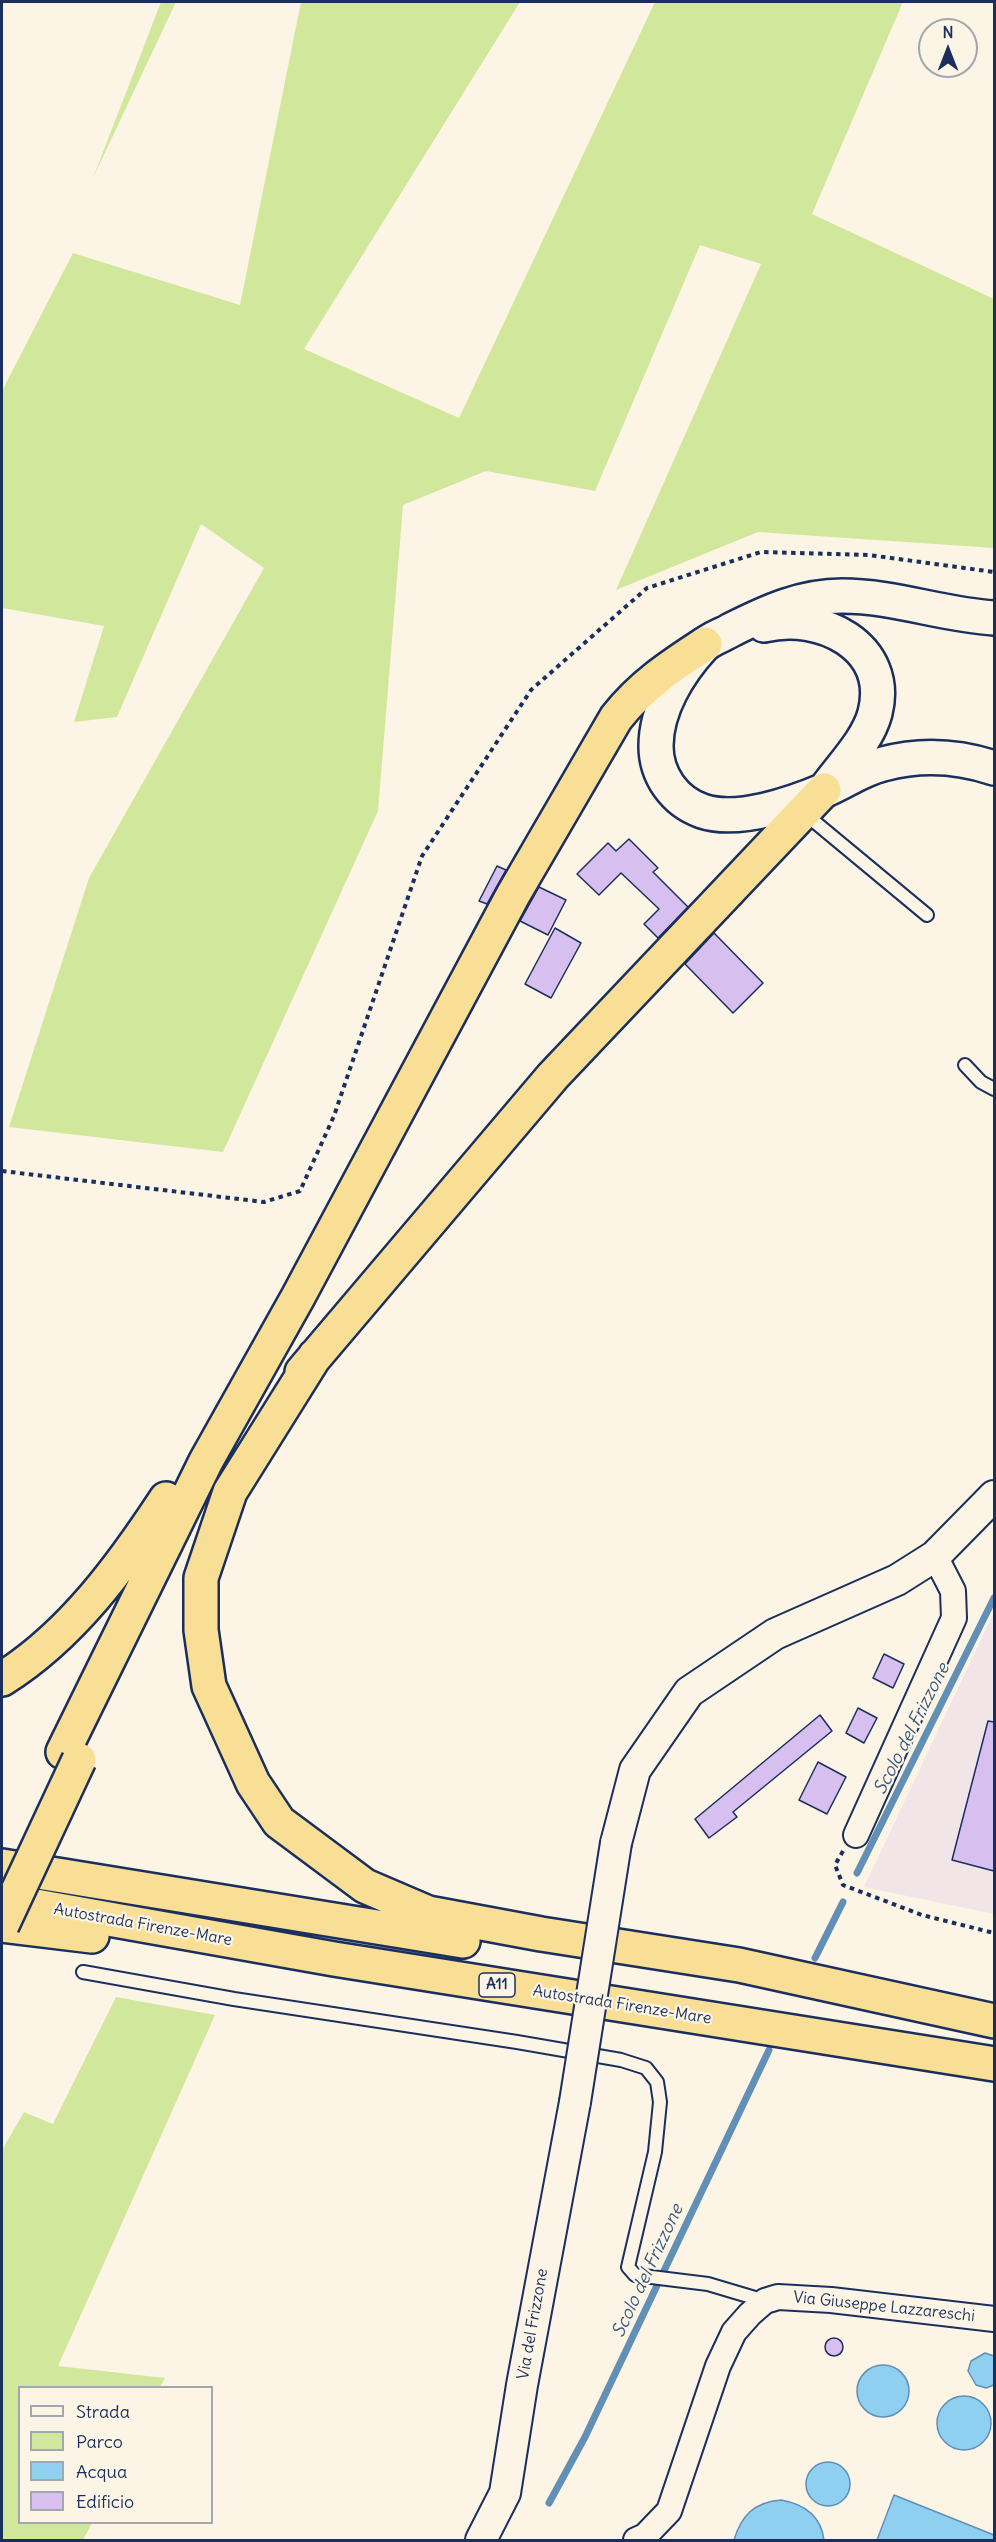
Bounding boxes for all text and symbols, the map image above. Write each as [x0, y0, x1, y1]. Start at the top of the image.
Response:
north arrow [918, 18, 978, 78]
text: N [942, 22, 954, 42]
water label: Scolo del Frizzone [870, 1660, 954, 1798]
street label: Autostrada Firenze-Mare [52, 1900, 234, 1950]
road number: A11 [479, 1973, 515, 1997]
street label: Autostrada Firenze-Mare [531, 1981, 713, 2029]
water label: Scolo del Frizzone [608, 2201, 688, 2341]
street label: Via del Frizzone [514, 2267, 552, 2381]
street label: Via Giuseppe Lazzareschi [792, 2288, 976, 2326]
legend [18, 2386, 213, 2524]
text: Strada [76, 2400, 130, 2423]
text: Parco [76, 2430, 123, 2453]
text: Acqua [76, 2460, 127, 2483]
text: Edificio [76, 2490, 134, 2513]

